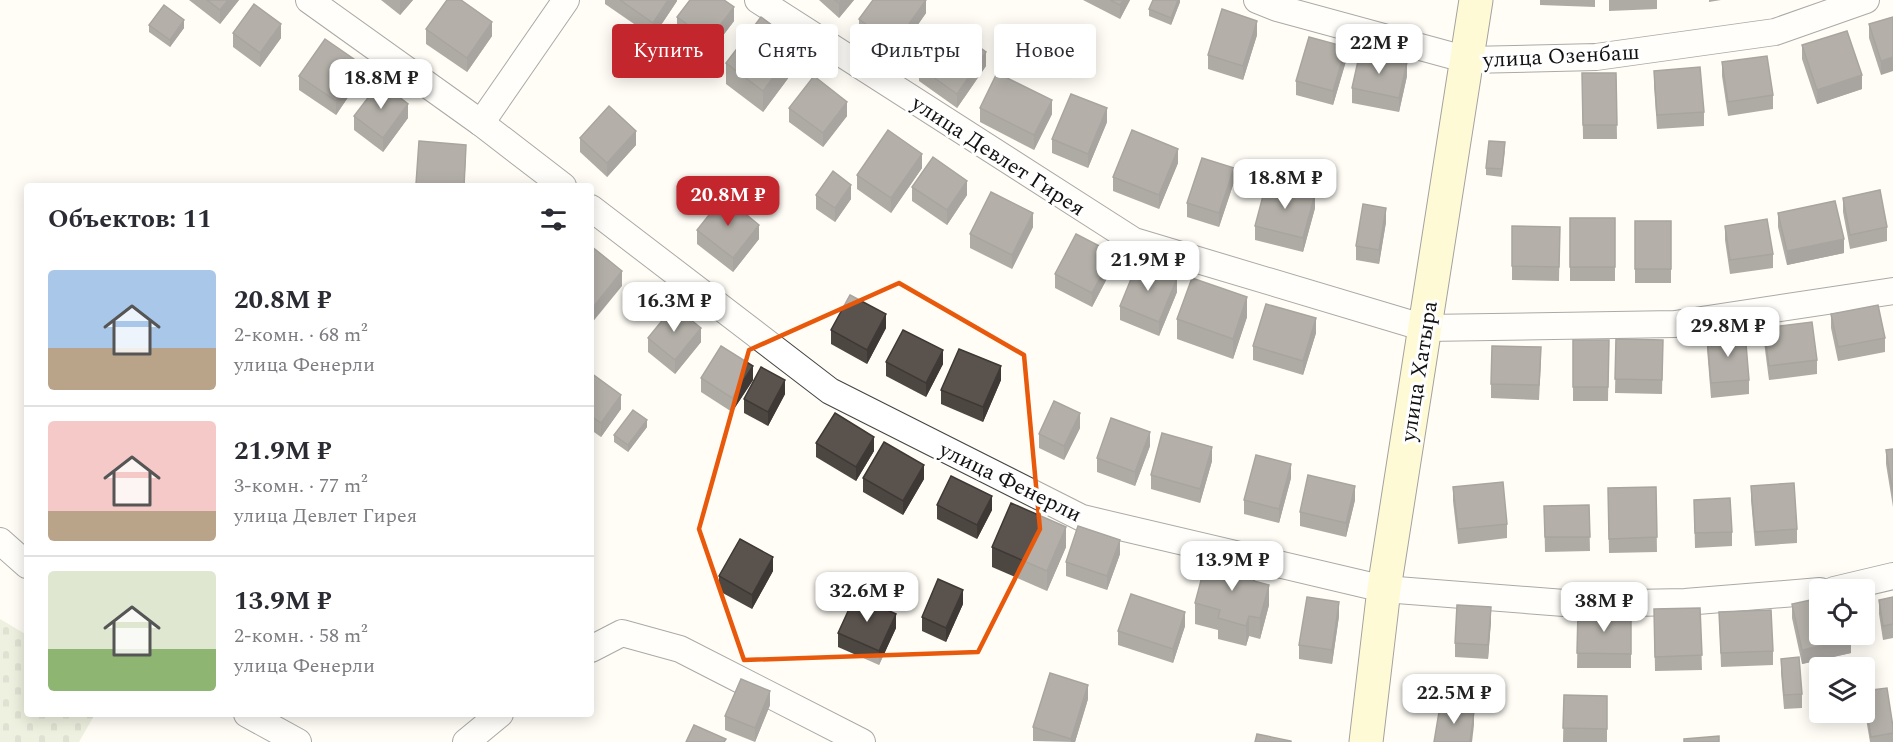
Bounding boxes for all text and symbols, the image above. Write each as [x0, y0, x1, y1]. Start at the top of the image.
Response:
chip: Купить [612, 24, 724, 78]
chip: Снять [736, 24, 838, 78]
chip: Фильтры [850, 24, 982, 78]
chip: Новое [994, 24, 1096, 78]
pin: 22M ₽ [1337, 24, 1421, 75]
text: 22M ₽ [1350, 28, 1408, 58]
street label: улица Озенбаш [1481, 36, 1640, 77]
pin: 18.8M ₽ [326, 59, 436, 110]
text: 18.8M ₽ [343, 63, 419, 93]
street label: улица Девлет Гирея [904, 87, 1092, 225]
pin: 18.8M ₽ [1230, 159, 1340, 210]
text: 18.8M ₽ [1247, 163, 1323, 193]
pin: 20.8M ₽ [673, 176, 783, 227]
text: 20.8M ₽ [690, 180, 766, 210]
text: Объектов: 11 [48, 199, 212, 239]
icon: filters [537, 203, 570, 236]
pin: 21.9M ₽ [1093, 241, 1203, 292]
text: 21.9M ₽ [1110, 245, 1186, 275]
text: 20.8M ₽ [234, 280, 332, 320]
pin: 16.3M ₽ [619, 282, 729, 333]
text: 16.3M ₽ [636, 286, 712, 316]
icon: home [96, 294, 168, 366]
street label: улица Хатыра [1392, 298, 1447, 445]
pin: 29.8M ₽ [1673, 307, 1783, 358]
text: 29.8M ₽ [1690, 311, 1766, 341]
text: 2-комн. · 68 m² [234, 320, 368, 350]
text: улица Фенерли [234, 350, 375, 380]
text: 21.9M ₽ [234, 431, 332, 471]
street label: улица Фенерли [933, 433, 1087, 531]
icon: home [96, 445, 168, 517]
text: 3-комн. · 77 m² [234, 471, 368, 501]
text: улица Девлет Гирея [234, 501, 417, 531]
pin: 13.9M ₽ [1177, 541, 1287, 592]
text: 13.9M ₽ [1194, 545, 1270, 575]
pin: 32.6M ₽ [812, 572, 922, 623]
text: 32.6M ₽ [829, 576, 905, 606]
map controls [1809, 579, 1875, 723]
button: locate [1809, 579, 1875, 645]
text: 13.9M ₽ [234, 581, 332, 621]
pin: 38M ₽ [1562, 582, 1646, 633]
text: 38M ₽ [1575, 586, 1633, 616]
icon: home [96, 595, 168, 667]
text: 2-комн. · 58 m² [234, 621, 368, 651]
text: улица Фенерли [234, 651, 375, 681]
button: layers [1809, 657, 1875, 723]
pin: 22.5M ₽ [1399, 674, 1509, 725]
text: 22.5M ₽ [1416, 678, 1492, 708]

